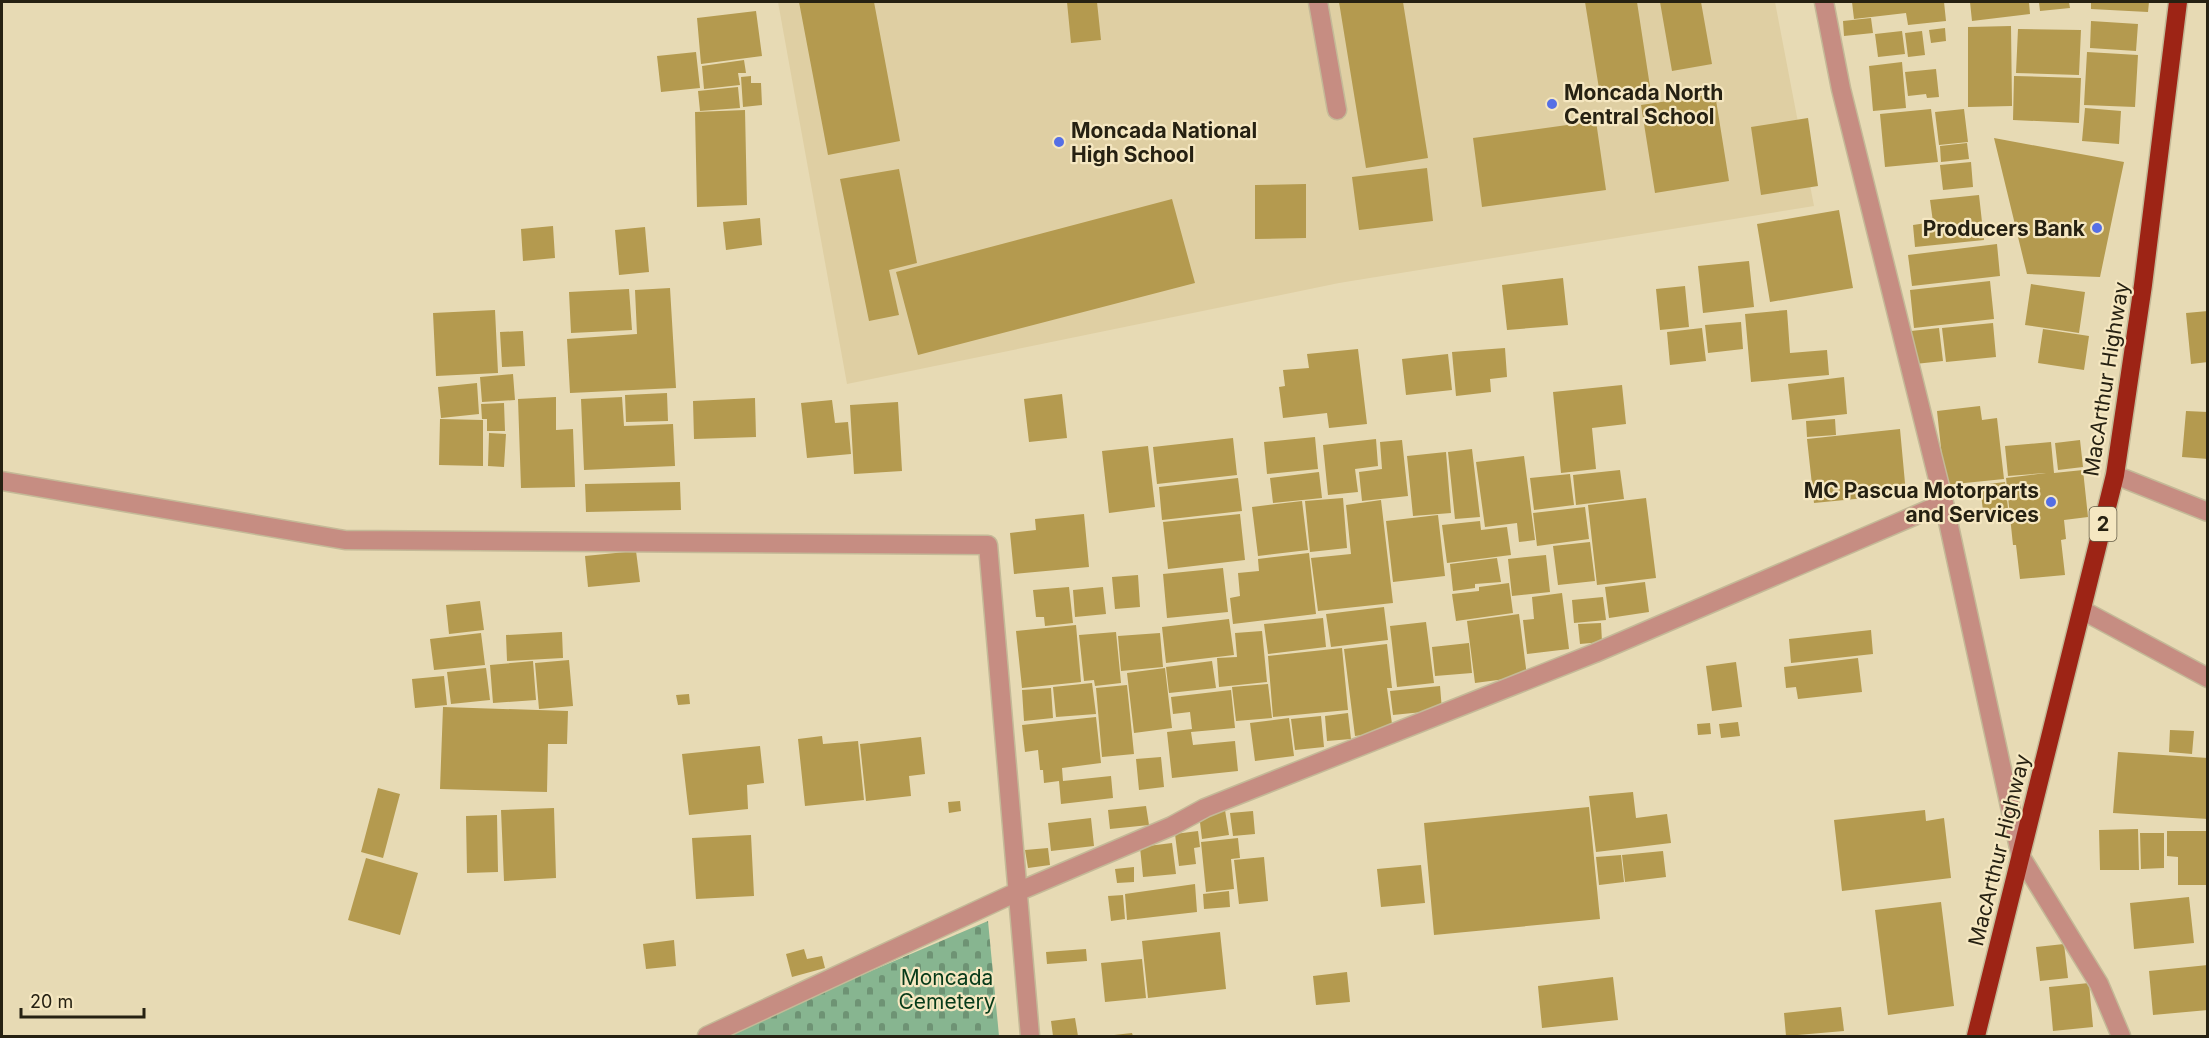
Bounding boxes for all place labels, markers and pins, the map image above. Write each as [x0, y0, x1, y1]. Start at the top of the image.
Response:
place label: Moncada North Central School [1564, 80, 1723, 129]
marker: Moncada North Central School [1545, 97, 1559, 111]
place label: Moncada National High School [1071, 118, 1257, 167]
marker: Moncada National High School [1052, 135, 1066, 149]
place label: Producers Bank [1923, 216, 2086, 241]
marker: Producers Bank [2090, 221, 2104, 235]
place label: MC Pascua Motorparts and Services [1804, 478, 2039, 527]
marker: MC Pascua Motorparts and Services [2044, 495, 2058, 509]

